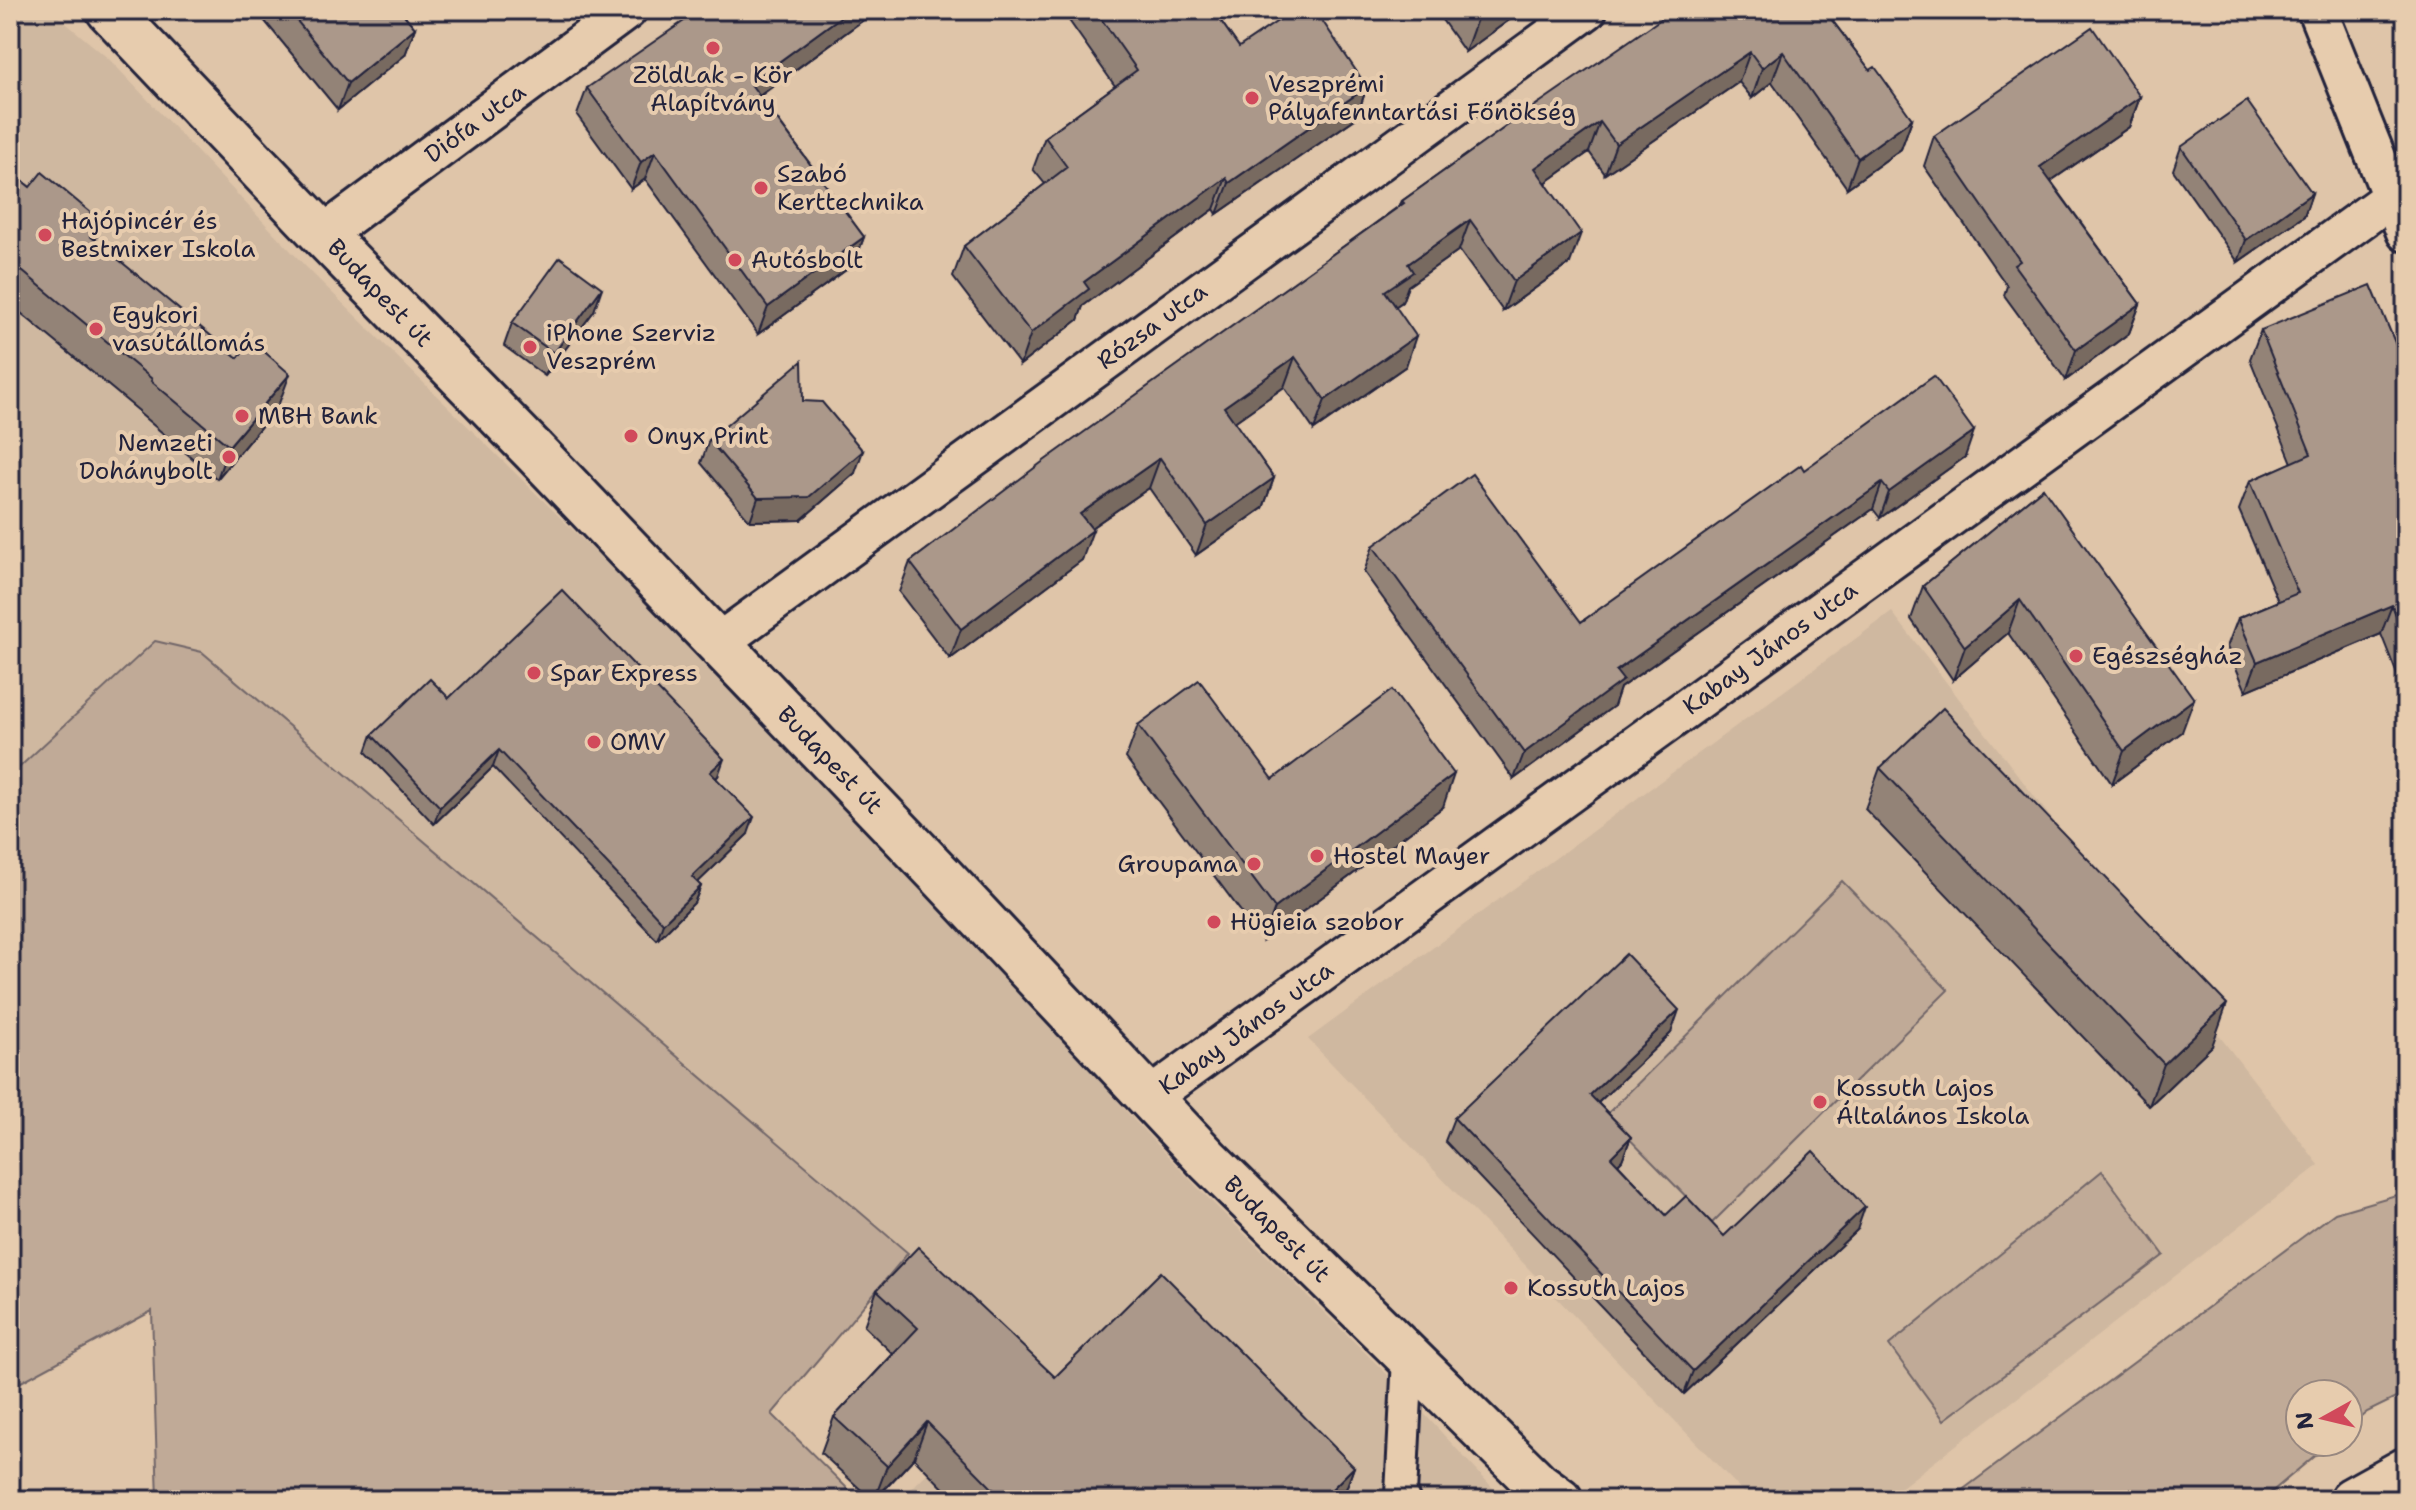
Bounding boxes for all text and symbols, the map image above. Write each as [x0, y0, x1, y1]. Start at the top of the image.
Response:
marker: ZöldLak - Kör Alapítvány [704, 39, 722, 57]
place label: ZöldLak - Kör Alapítvány [633, 59, 793, 119]
place label: Veszprémi Pályafenntartási Főnökség [1268, 68, 1576, 128]
street label: Diófa utca [418, 76, 532, 170]
marker: Veszprémi Pályafenntartási Főnökség [1243, 89, 1261, 107]
place label: Szabó Kerttechnika [777, 158, 924, 218]
marker: Szabó Kerttechnika [752, 179, 770, 197]
place label: Hajópincér és Bestmixer Iskola [61, 205, 255, 265]
marker: Hajópincér és Bestmixer Iskola [36, 226, 54, 244]
street label: Budapest út [320, 232, 440, 354]
place label: Autósbolt [751, 244, 864, 276]
marker: Autósbolt [726, 251, 744, 269]
street label: Rózsa utca [1091, 275, 1213, 377]
place label: Egykori vasútállomás [112, 299, 265, 359]
place label: iPhone Szerviz Veszprém [546, 317, 716, 377]
marker: Egykori vasútállomás [87, 320, 105, 338]
marker: iPhone Szerviz Veszprém [521, 338, 539, 356]
place label: MBH Bank [258, 400, 378, 432]
marker: MBH Bank [233, 407, 251, 425]
place label: Onyx Print [647, 420, 769, 452]
place label: Nemzeti Dohánybolt [79, 427, 213, 487]
marker: Onyx Print [622, 427, 640, 445]
marker: Nemzeti Dohánybolt [220, 448, 238, 466]
street label: Kabay János utca [1676, 574, 1864, 722]
place label: Egészségház [2092, 640, 2243, 672]
marker: Egészségház [2067, 647, 2085, 665]
place label: Spar Express [550, 657, 698, 689]
marker: Spar Express [525, 664, 543, 682]
street label: Budapest út [770, 699, 890, 821]
place label: OMV [610, 726, 666, 758]
marker: OMV [585, 733, 603, 751]
place label: Hostel Mayer [1333, 840, 1490, 872]
marker: Hostel Mayer [1308, 847, 1326, 865]
place label: Groupama [1117, 848, 1238, 880]
marker: Groupama [1245, 855, 1263, 873]
place label: Hügieia szobor [1230, 906, 1404, 938]
marker: Hügieia szobor [1205, 913, 1223, 931]
street label: Kabay János utca [1152, 954, 1340, 1102]
place label: Kossuth Lajos Általános Iskola [1836, 1072, 2029, 1132]
marker: Kossuth Lajos Általános Iskola [1811, 1093, 1829, 1111]
street label: Budapest út [1216, 1168, 1338, 1290]
place label: Kossuth Lajos [1527, 1272, 1685, 1304]
marker: Kossuth Lajos [1502, 1279, 1520, 1297]
north arrow [2284, 1378, 2364, 1458]
text: N [2289, 1410, 2320, 1431]

